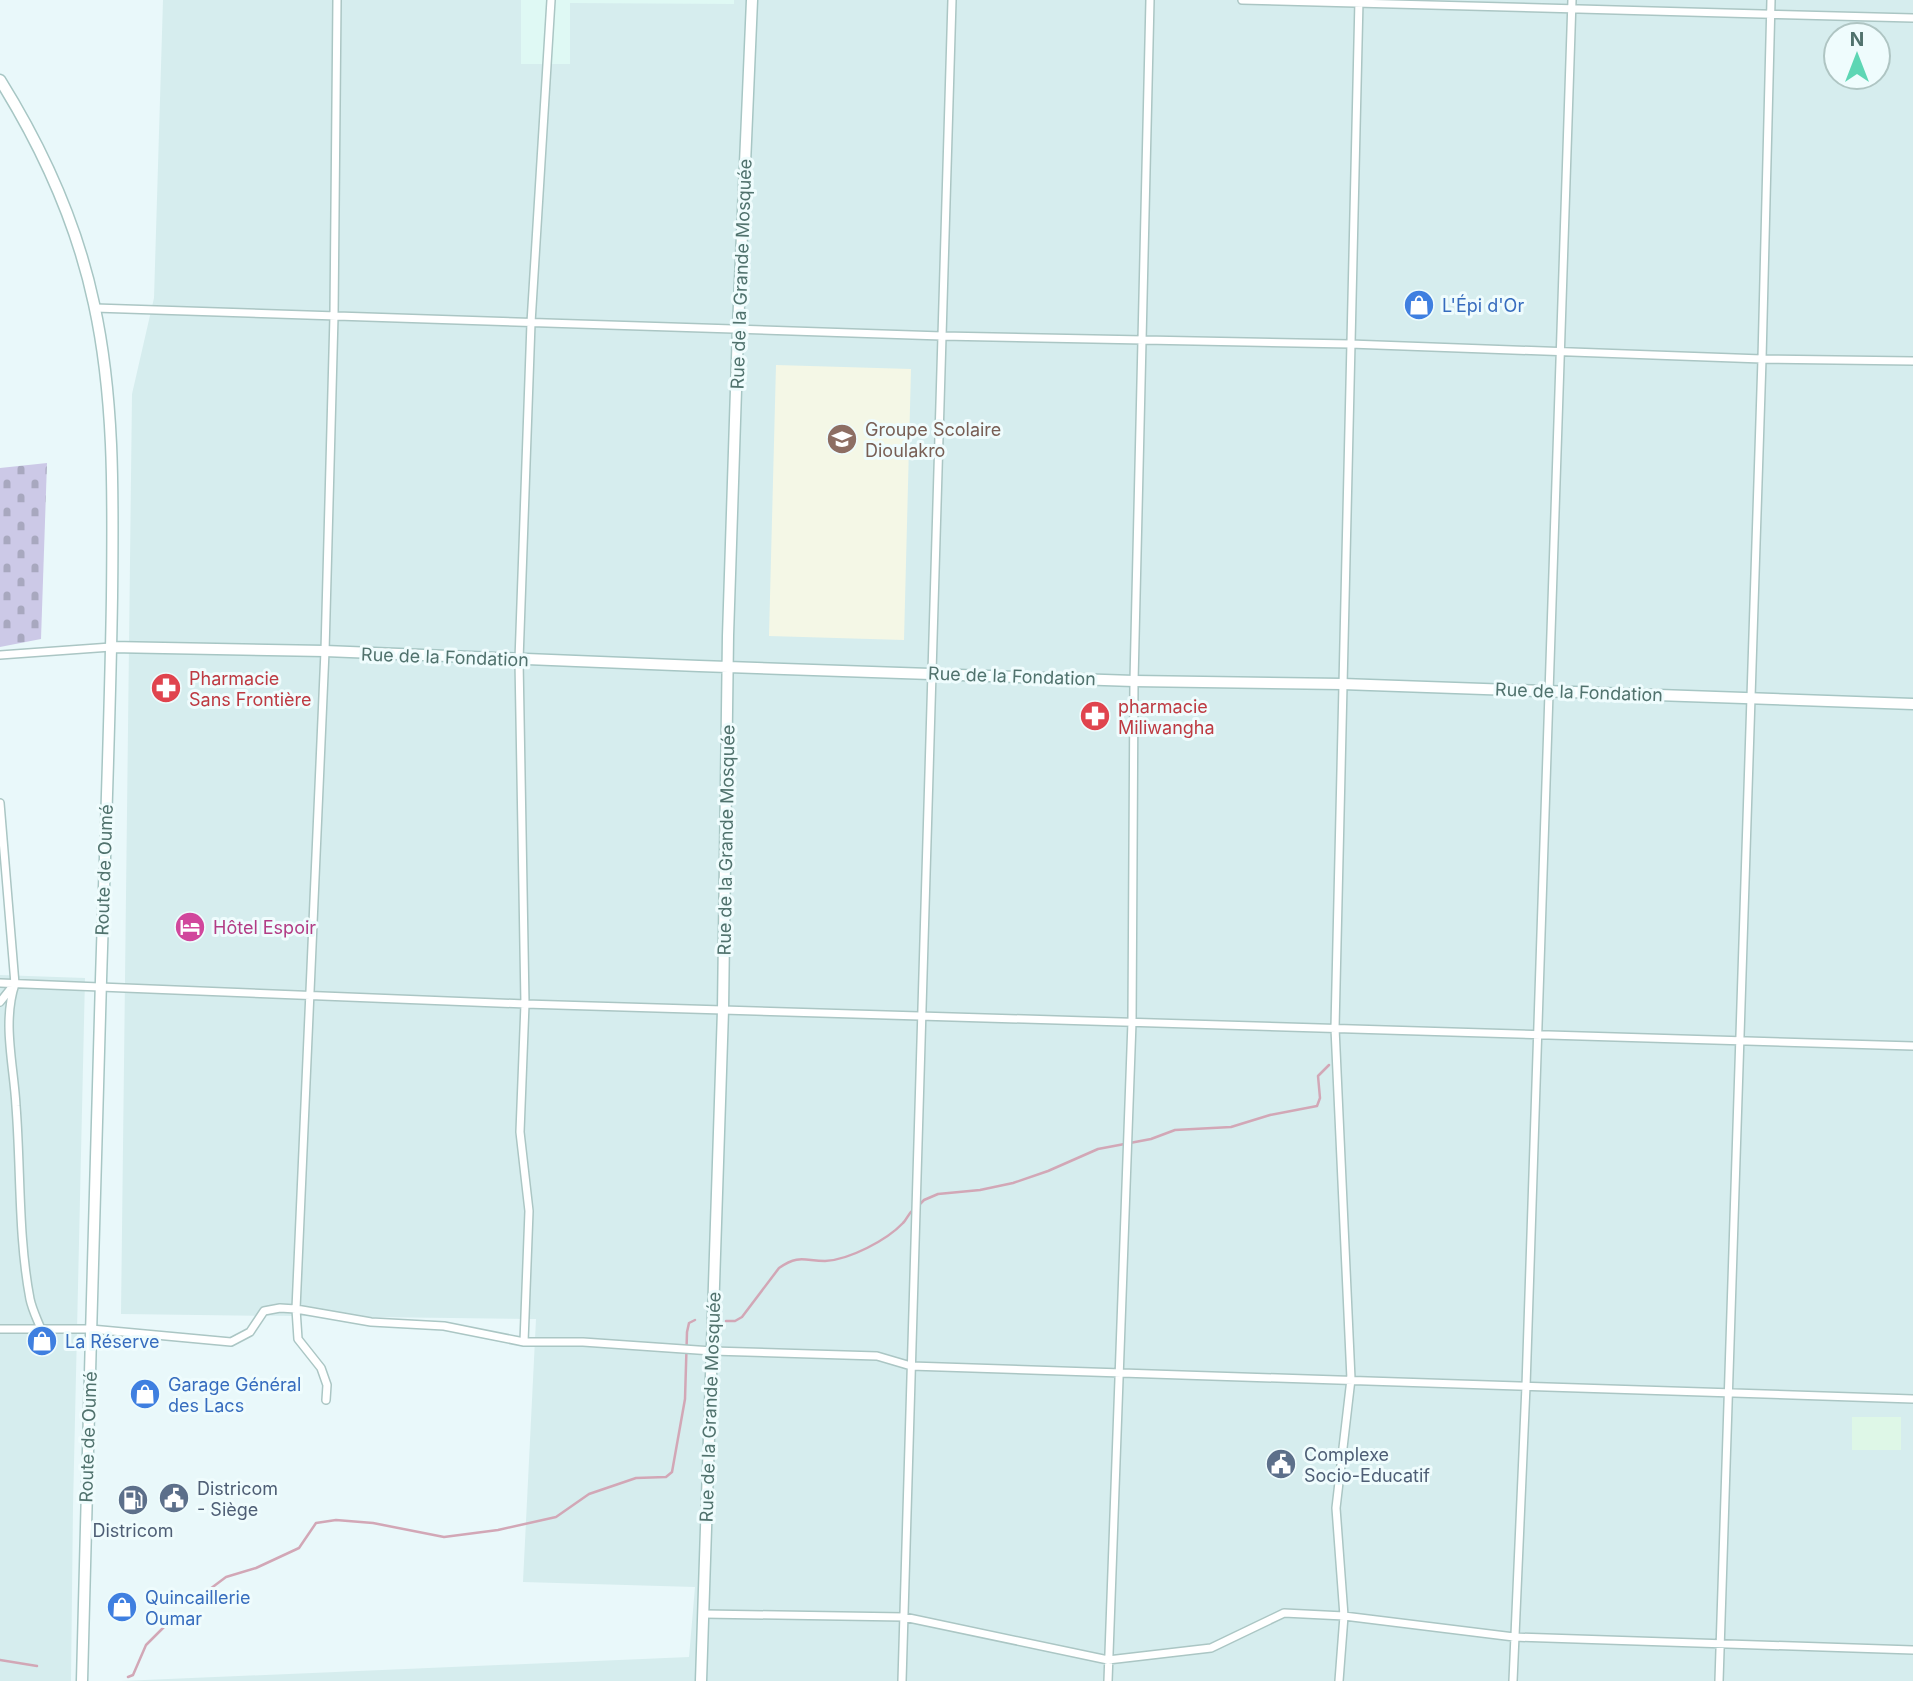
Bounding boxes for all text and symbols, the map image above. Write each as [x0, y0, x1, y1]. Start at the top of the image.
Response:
north arrow [1822, 21, 1892, 91]
text: N [1850, 28, 1864, 51]
street label: Rue de la Grande Mosquée [726, 158, 756, 390]
shop icon: L'Épi d'Or [1402, 288, 1436, 322]
place label: L'Épi d'Or [1442, 294, 1524, 316]
place label: Groupe Scolaire Dioulakro [865, 419, 1001, 461]
school or university icon: Groupe Scolaire Dioulakro [825, 422, 859, 456]
street label: Rue de la Fondation [361, 644, 529, 670]
street label: Rue de la Fondation [928, 663, 1096, 689]
place label: Pharmacie Sans Frontière [189, 668, 312, 710]
pharmacy icon: Pharmacie Sans Frontière [149, 671, 183, 705]
street label: Rue de la Fondation [1495, 679, 1663, 705]
place label: pharmacie Miliwangha [1118, 696, 1215, 738]
pharmacy icon: pharmacie Miliwangha [1078, 699, 1112, 733]
street label: Rue de la Grande Mosquée [713, 725, 739, 955]
street label: Route de Oumé [91, 804, 117, 936]
hotel icon: Hôtel Espoir [173, 910, 207, 944]
place label: Hôtel Espoir [213, 917, 316, 938]
street label: Rue de la Grande Mosquée [695, 1291, 725, 1523]
shop icon: La Réserve [25, 1324, 59, 1358]
place label: La Réserve [65, 1331, 159, 1352]
street label: Route de Oumé [75, 1371, 101, 1503]
place label: Garage Général des Lacs [168, 1374, 301, 1416]
shop icon: Garage Général des Lacs [128, 1377, 162, 1411]
place label: Complexe Socio-Educatif [1304, 1444, 1430, 1486]
public building icon: Complexe Socio-Educatif [1264, 1447, 1298, 1481]
place label: Districom - Siège [197, 1478, 278, 1520]
public building icon: Districom - Siège [157, 1481, 191, 1515]
fuel station icon: Districom [116, 1483, 150, 1517]
place label: Districom [93, 1520, 174, 1541]
place label: Quincaillerie Oumar [145, 1587, 250, 1629]
shop icon: Quincaillerie Oumar [105, 1590, 139, 1624]

